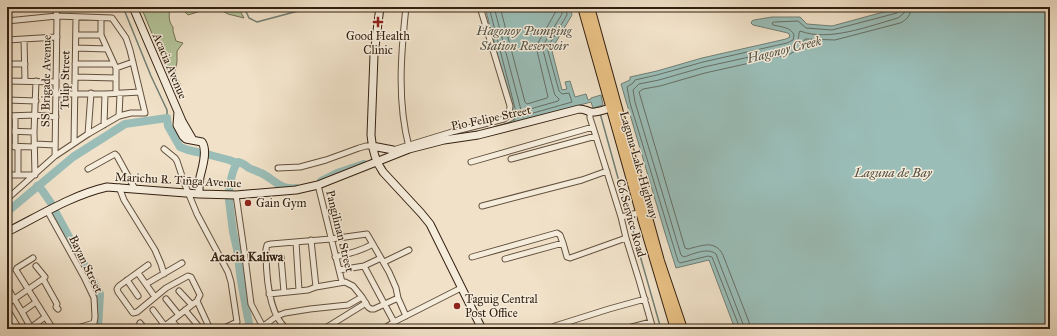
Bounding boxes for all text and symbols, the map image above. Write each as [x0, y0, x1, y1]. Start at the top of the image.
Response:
marker: Good Health Clinic [372, 16, 384, 28]
water label: Hagonoy Pumping Station Reservoir [475, 23, 573, 54]
place label: Good Health Clinic [346, 29, 410, 57]
street label: Acacia Avenue [149, 30, 190, 101]
water label: Hagonoy Creek [744, 33, 823, 67]
street label: SS Brigade Avenue [38, 35, 55, 127]
street label: Tulip Street [57, 49, 73, 110]
street label: Pio Felipe Street [450, 103, 533, 133]
street label: Laguna Lake Highway [616, 110, 661, 221]
water label: Laguna de Bay [853, 165, 933, 181]
street label: Marichu R. Tiñga Avenue [114, 170, 242, 191]
street label: C6 Service Road [613, 177, 649, 259]
street label: Pangilinan Street [322, 189, 357, 274]
place label: Gain Gym [256, 196, 307, 210]
marker: Gain Gym [243, 198, 253, 208]
street label: Bayan Street [66, 233, 106, 296]
district label: Acacia Kaliwa [210, 249, 284, 265]
place label: Taguig Central Post Office [465, 292, 539, 320]
marker: Taguig Central Post Office [452, 301, 462, 311]

